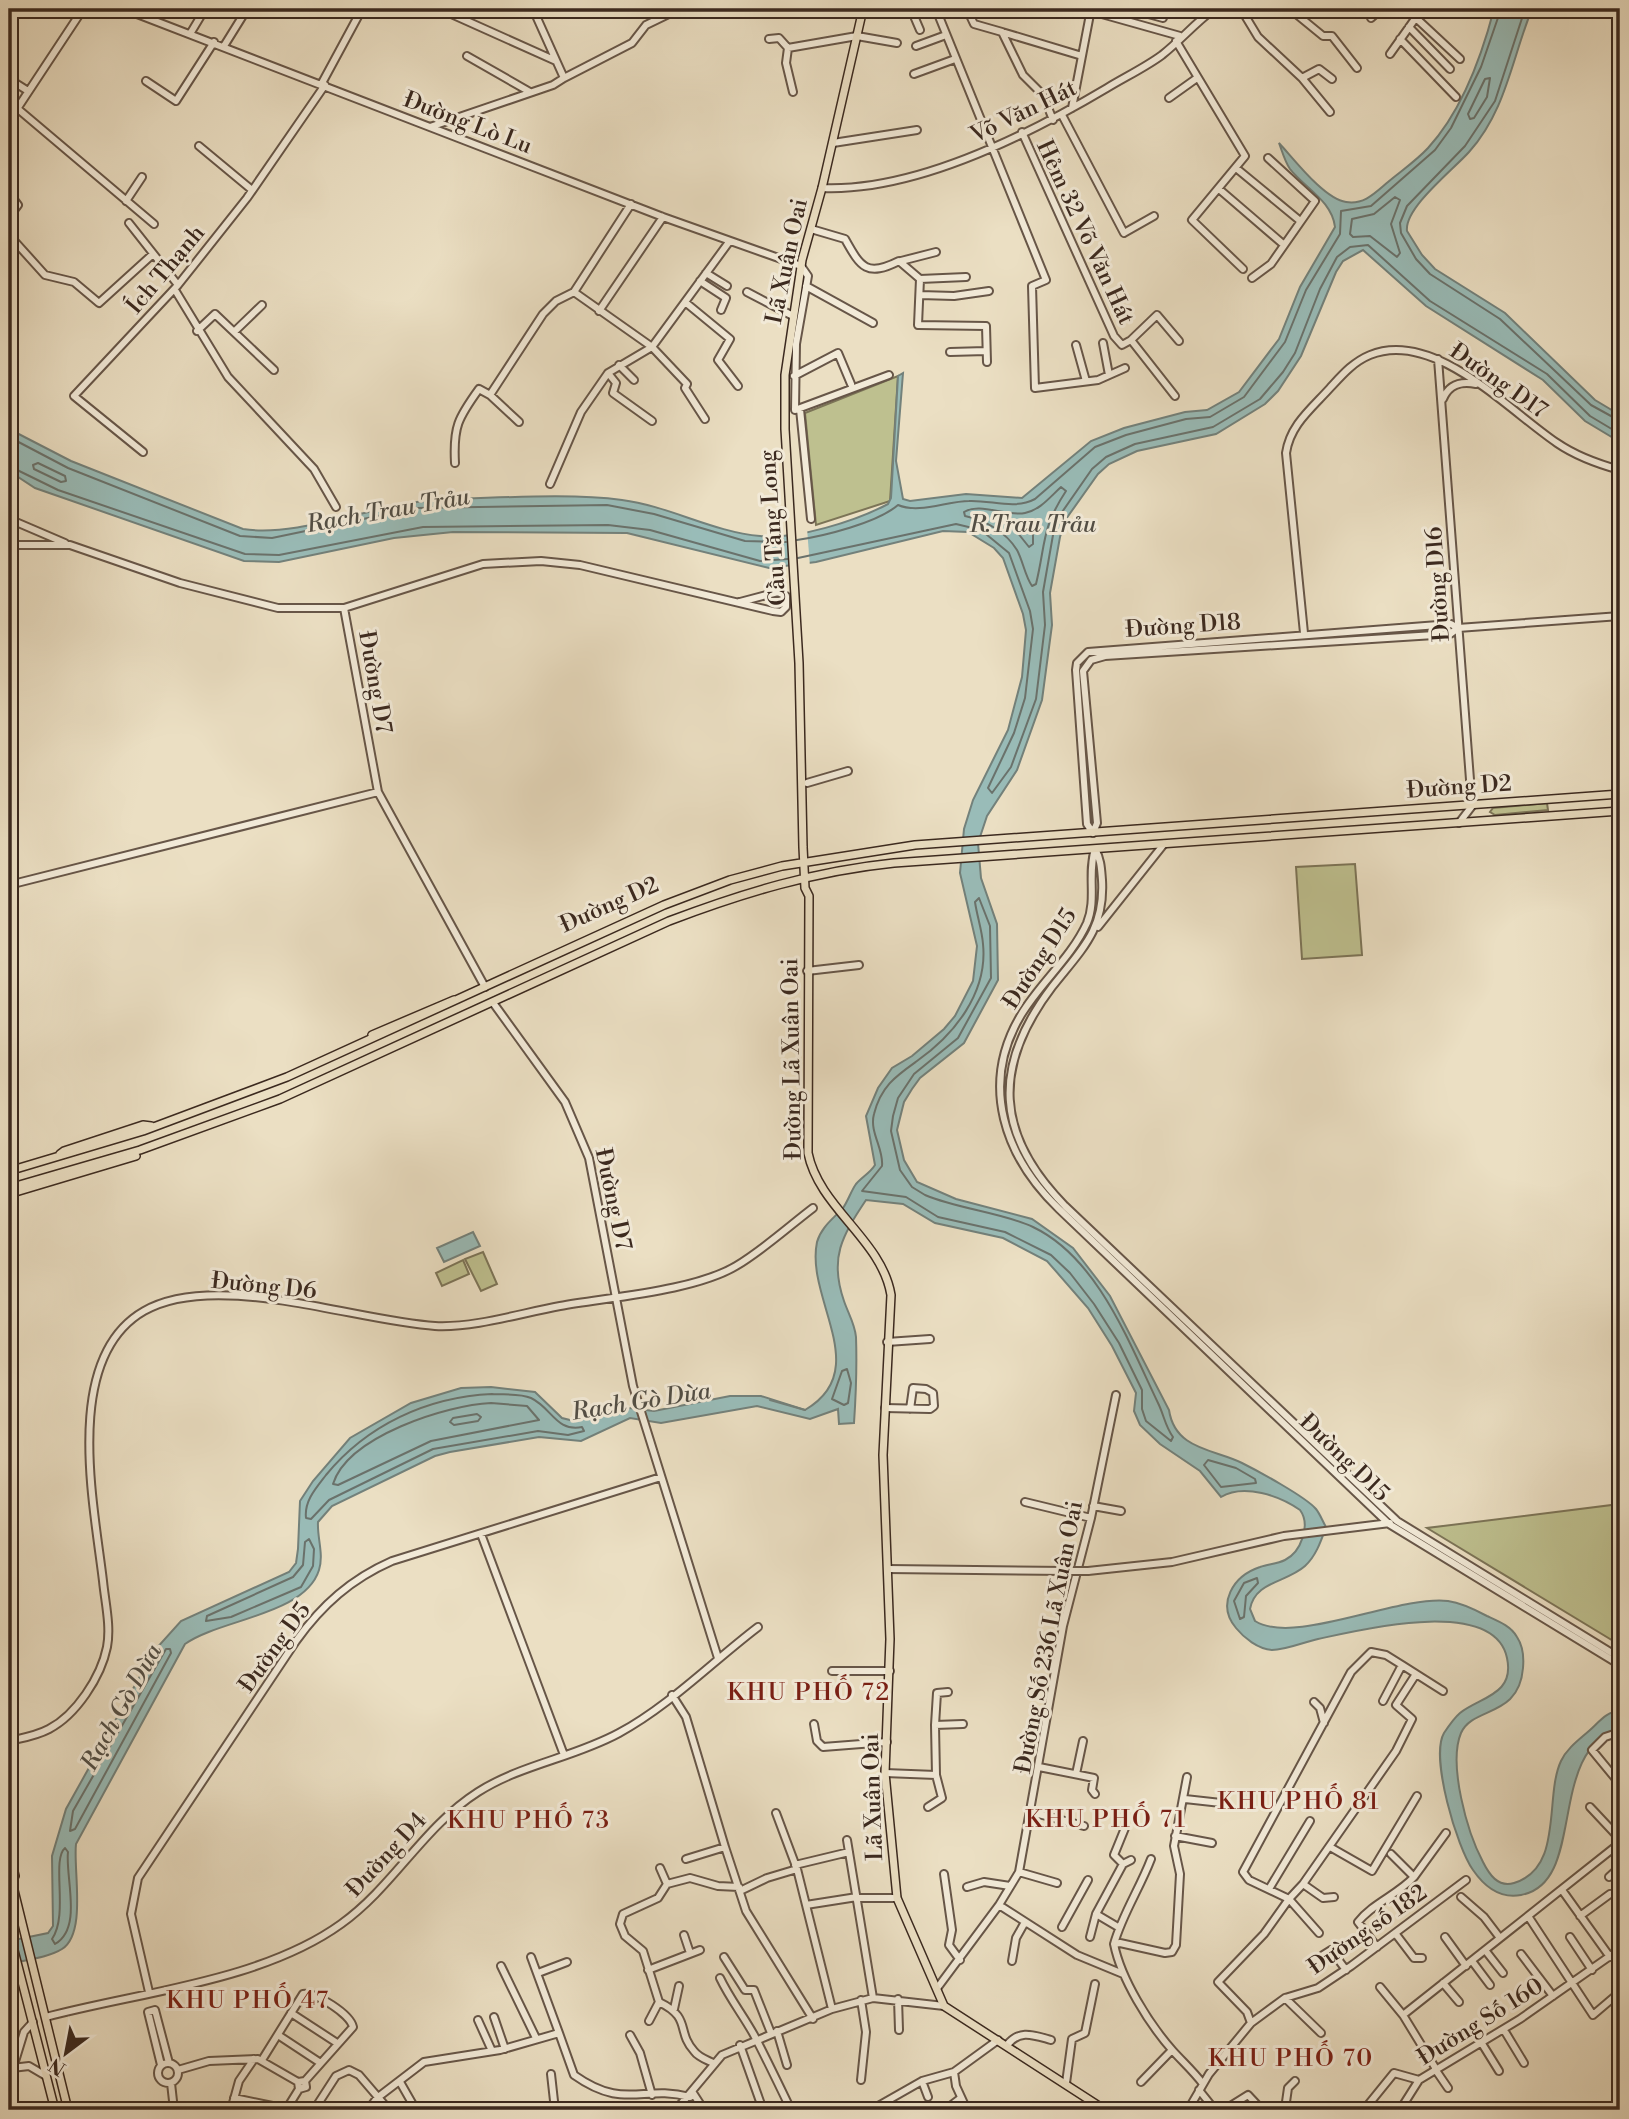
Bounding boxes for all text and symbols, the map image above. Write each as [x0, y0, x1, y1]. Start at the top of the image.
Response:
street label: Võ Văn Hát [965, 74, 1081, 150]
street label: Đường Lò Lu [399, 86, 536, 160]
street label: Hẻm 32 Võ Văn Hát [1030, 136, 1140, 329]
street label: Lã Xuân Oai [760, 196, 814, 326]
street label: Ích Thạnh [119, 218, 211, 320]
street label: Đường D17 [1444, 337, 1553, 425]
street label: Cầu Tăng Long [754, 449, 792, 607]
water label: Rạch Trau Trảu [303, 482, 472, 540]
water label: R.Trau Trảu [968, 510, 1097, 540]
street label: Đường D16 [1420, 525, 1456, 642]
street label: Đường D18 [1124, 608, 1242, 644]
street label: Đường D7 [352, 629, 398, 736]
street label: Đường D2 [1406, 769, 1513, 805]
street label: Đường D2 [556, 871, 663, 939]
street label: Đường D15 [997, 903, 1083, 1014]
street label: Đường Lã Xuân Oai [776, 958, 808, 1160]
street label: Đường D7 [589, 1146, 638, 1253]
street label: Đường D6 [210, 1267, 318, 1305]
water label: Rạch Gò Dừa [569, 1376, 713, 1428]
street label: Đường D15 [1293, 1408, 1395, 1508]
street label: Đường Số 236 Lã Xuân Oai [1009, 1498, 1089, 1776]
street label: Đường D5 [233, 1597, 317, 1698]
water label: Rạch Gò Dừa [74, 1638, 169, 1777]
district label: KHU PHỐ 72 [727, 1674, 891, 1708]
street label: Lã Xuân Oai [857, 1733, 889, 1861]
district label: KHU PHỐ 81 [1217, 1783, 1381, 1817]
district label: KHU PHỐ 71 [1025, 1801, 1187, 1835]
district label: KHU PHỐ 73 [447, 1802, 611, 1836]
street label: Đường D4 [340, 1806, 433, 1903]
street label: Đường số 182 [1303, 1879, 1432, 1981]
street label: Đường Số 160 [1412, 1972, 1549, 2072]
district label: KHU PHỐ 47 [166, 1982, 330, 2016]
north arrow [32, 2018, 102, 2088]
district label: KHU PHỐ 70 [1208, 2040, 1374, 2074]
text: N [45, 2052, 70, 2081]

